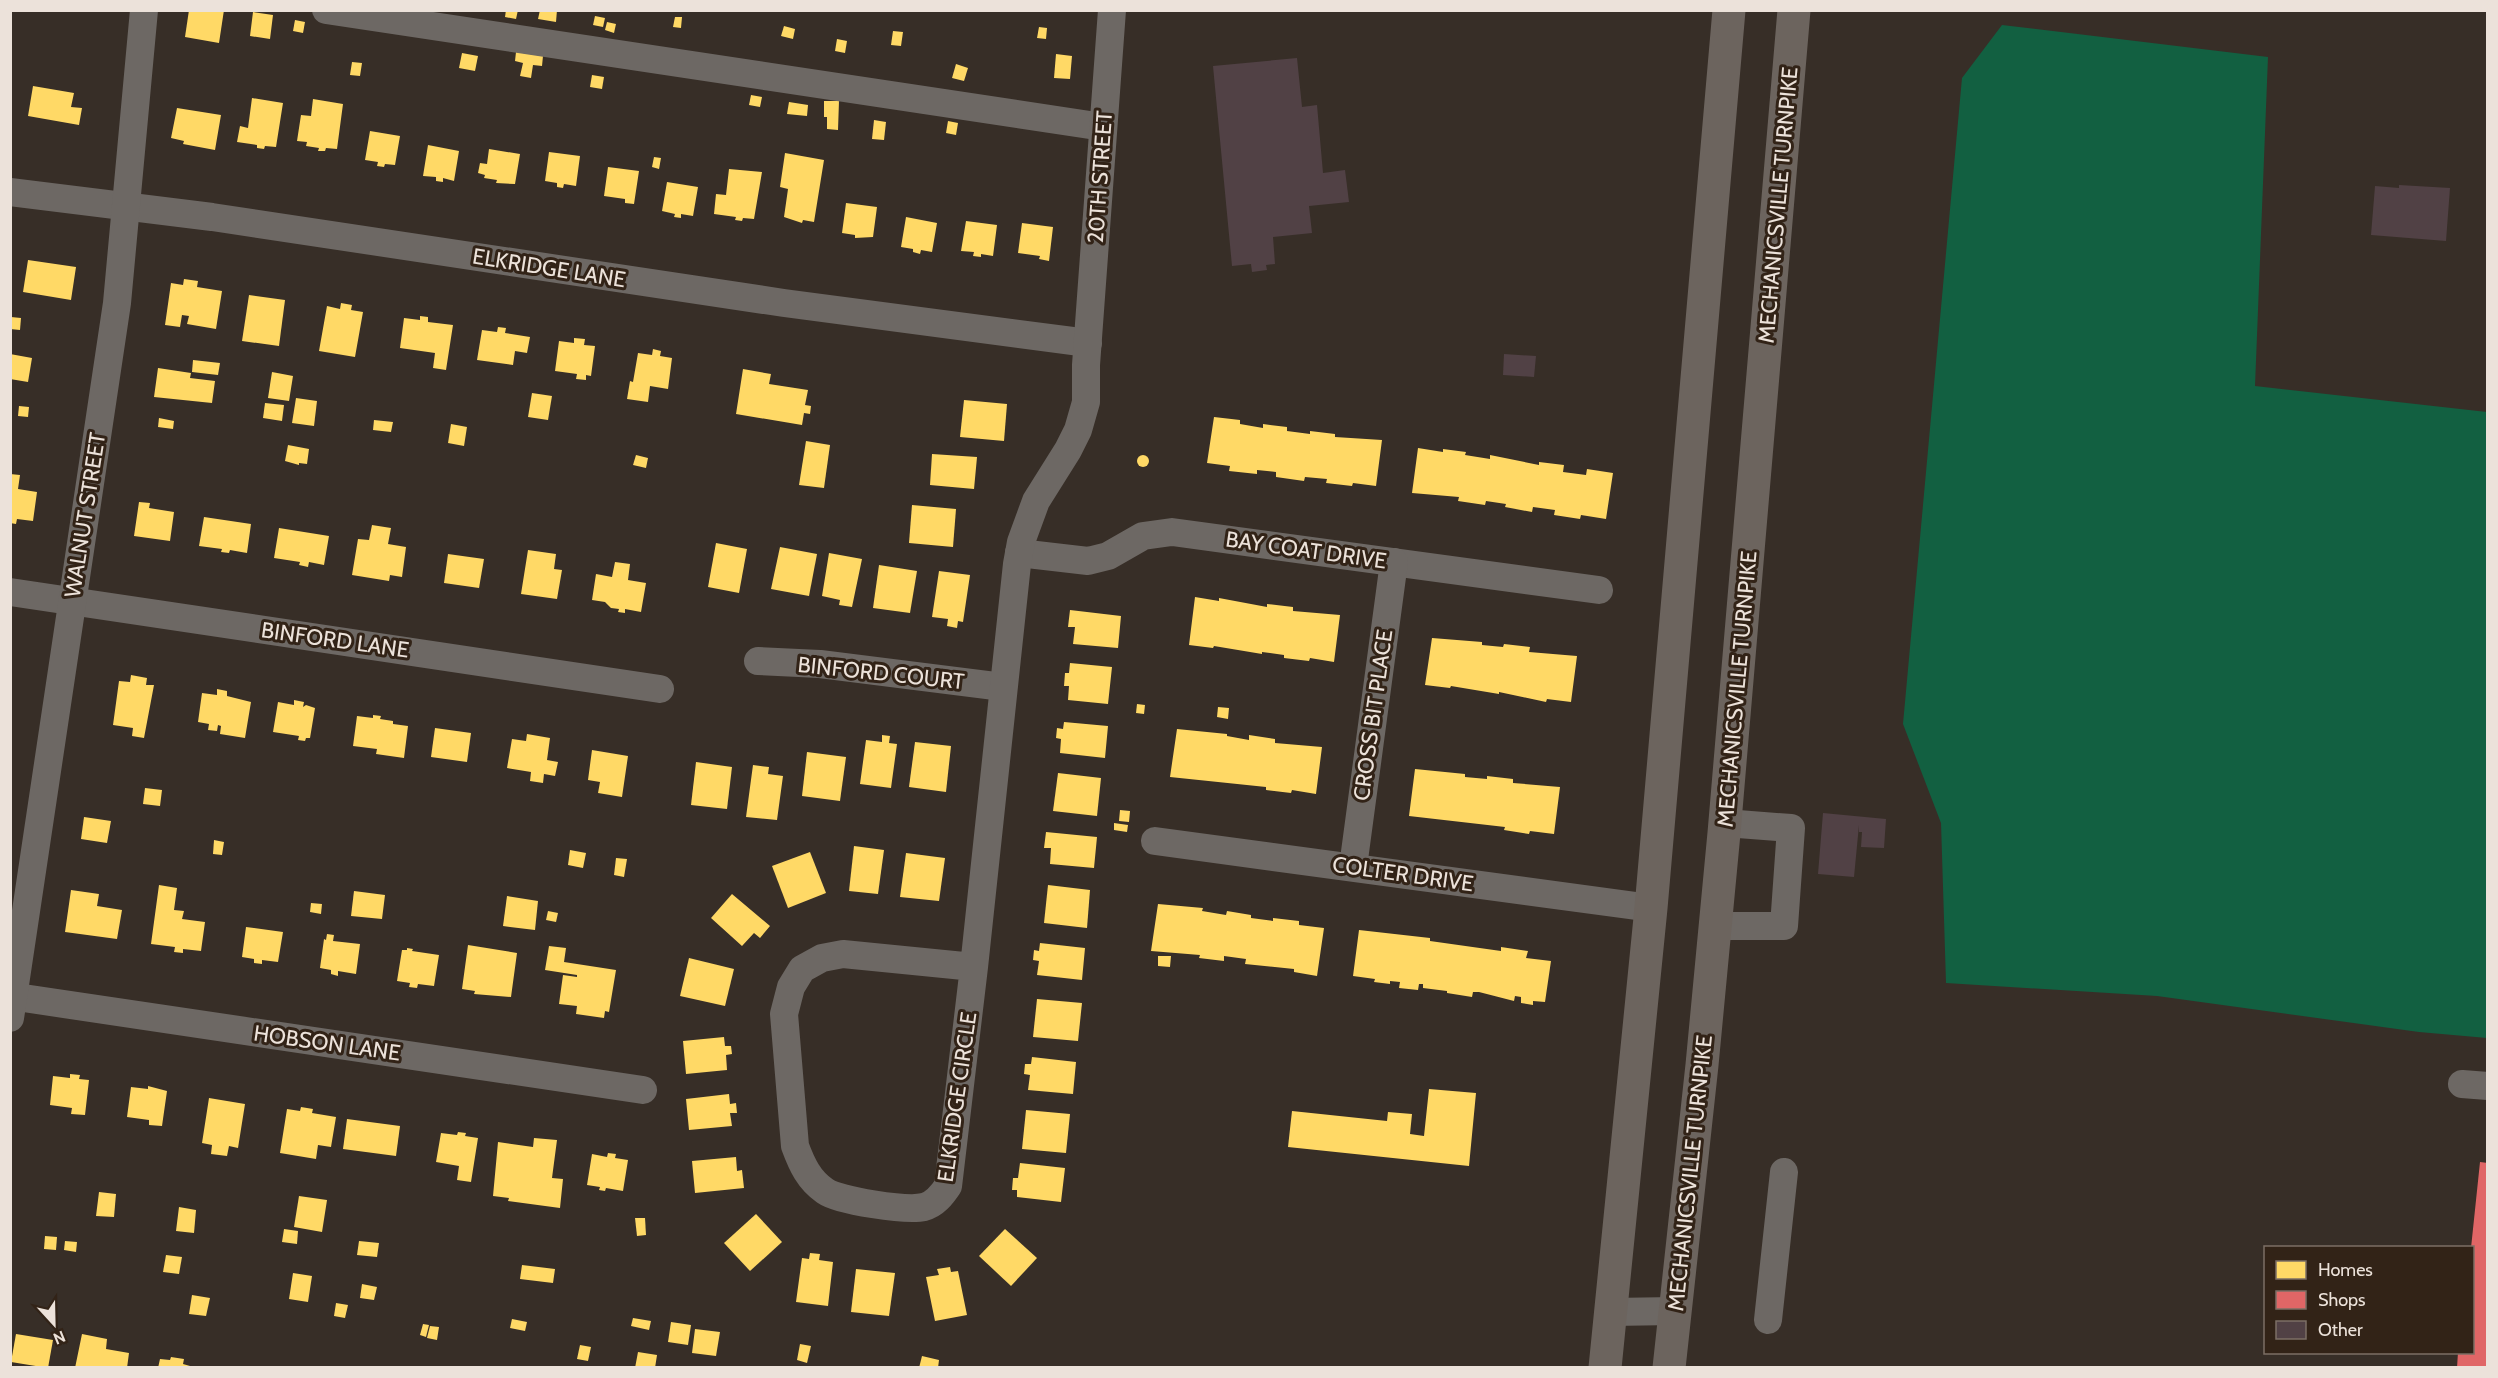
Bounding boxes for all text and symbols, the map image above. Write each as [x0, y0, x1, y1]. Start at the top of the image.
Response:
street label: MECHANICSVILLE TURNPIKE [1752, 66, 1804, 344]
street label: 20TH STREET [1082, 110, 1118, 244]
street label: ELKRIDGE LANE [470, 243, 628, 293]
street label: WALNUT STREET [59, 430, 111, 599]
street label: BAY COAT DRIVE [1224, 525, 1388, 575]
street label: MECHANICSVILLE TURNPIKE [1711, 550, 1763, 828]
street label: BINFORD LANE [259, 616, 411, 664]
street label: CROSS BIT PLACE [1348, 628, 1398, 802]
street label: BINFORD COURT [796, 651, 966, 695]
street label: COLTER DRIVE [1331, 851, 1475, 897]
street label: ELKRIDGE CIRCLE [932, 1010, 982, 1184]
street label: HOBSON LANE [252, 1019, 402, 1067]
street label: MECHANICSVILLE TURNPIKE [1662, 1034, 1718, 1312]
legend [2264, 1246, 2474, 1354]
text: Homes [2318, 1259, 2373, 1281]
text: Shops [2318, 1289, 2366, 1311]
north arrow [24, 1294, 84, 1354]
text: Other [2318, 1319, 2363, 1341]
text: N [51, 1327, 68, 1348]

